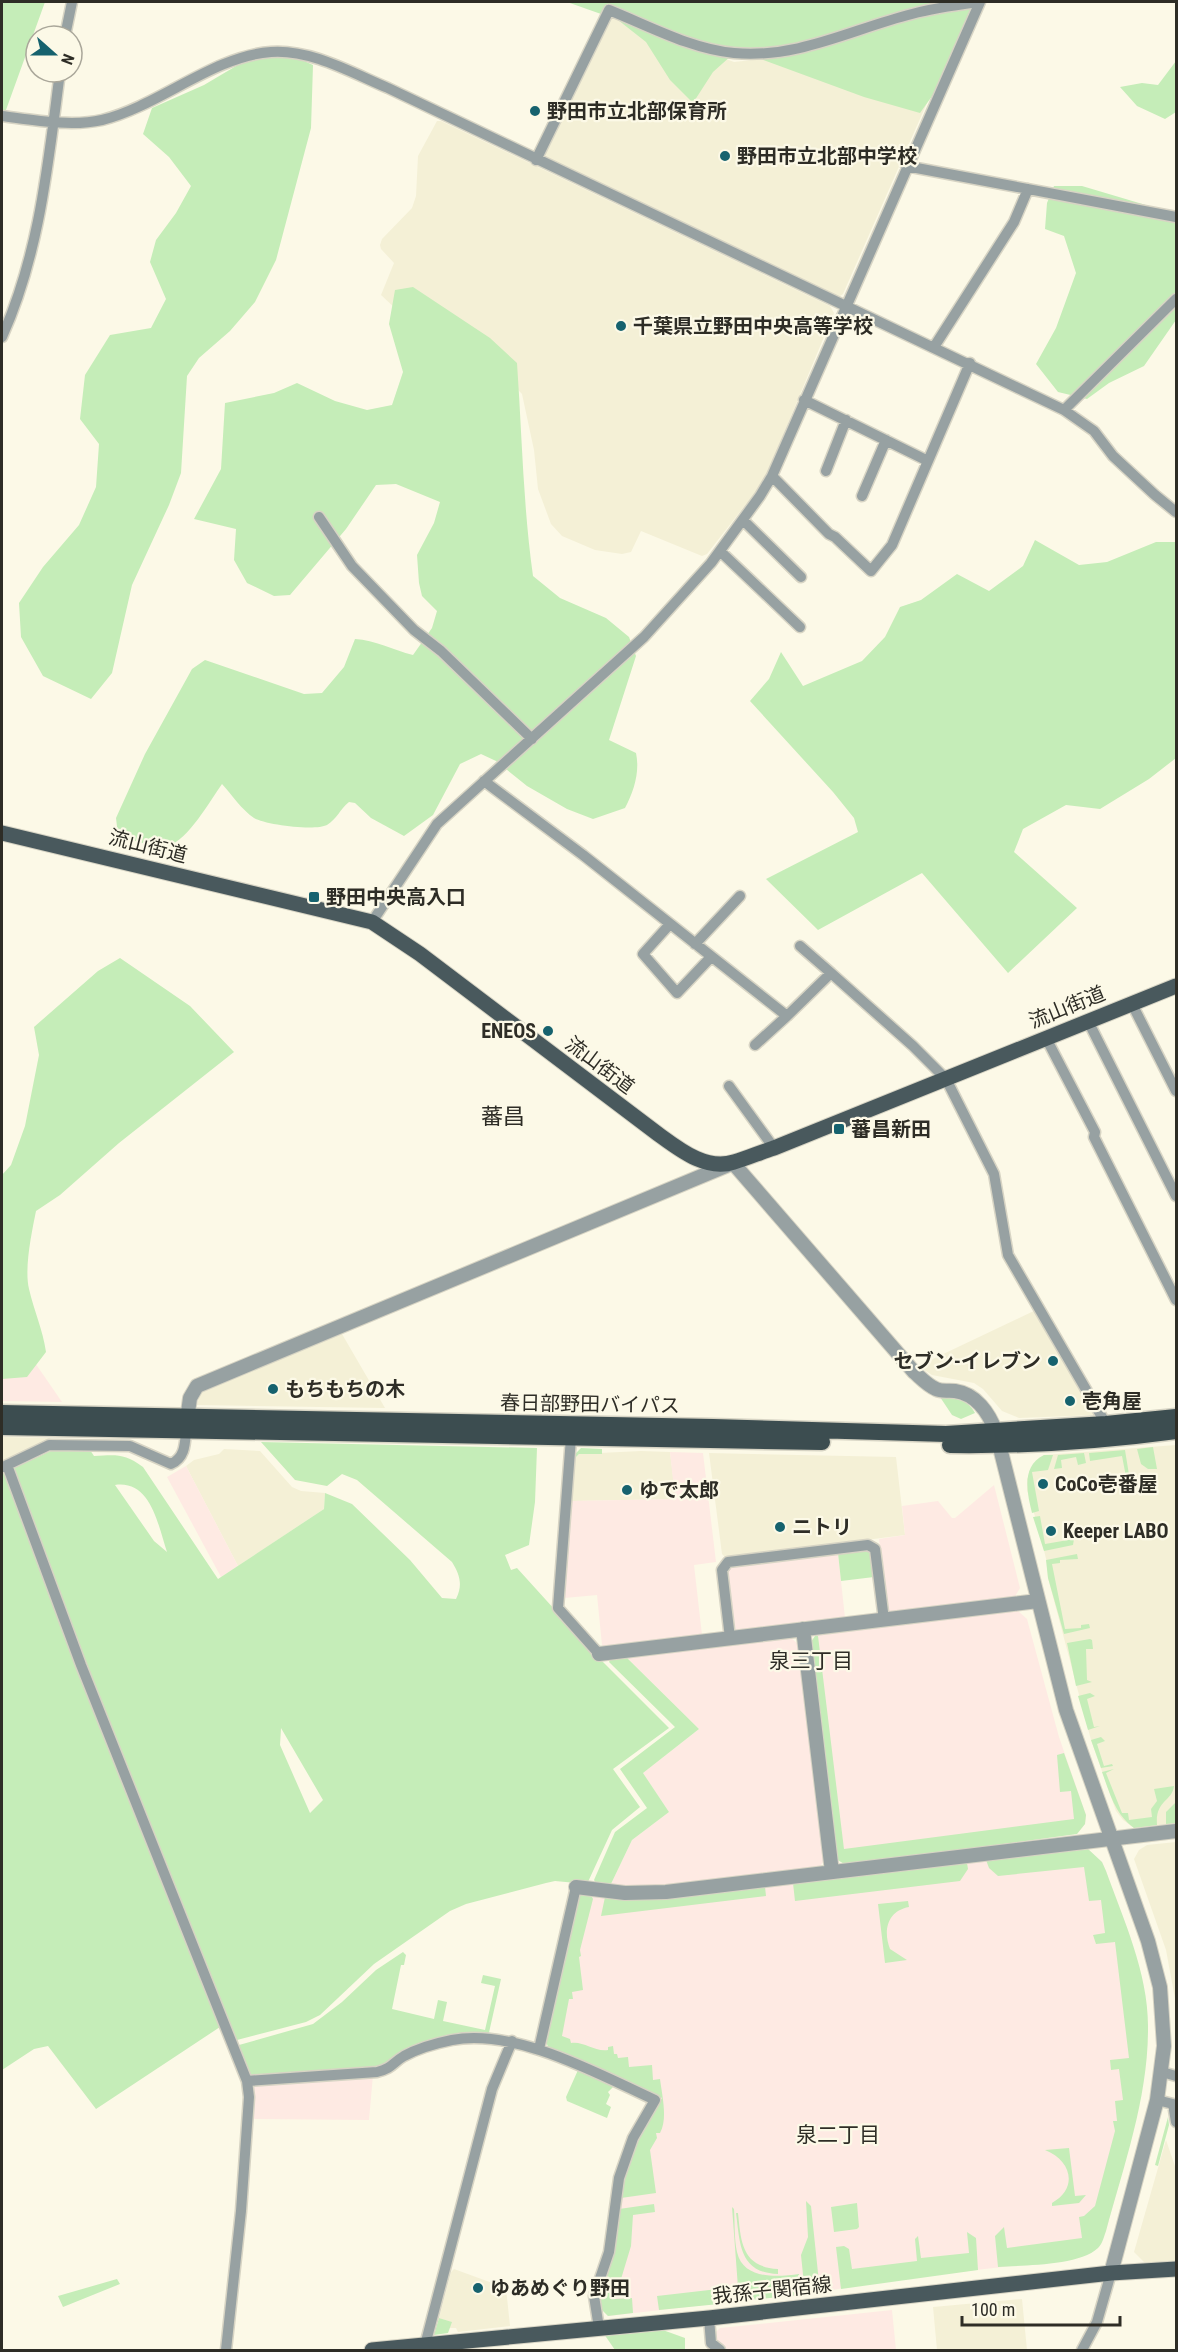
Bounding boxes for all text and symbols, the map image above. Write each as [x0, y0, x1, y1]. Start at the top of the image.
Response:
north arrow [24, 24, 84, 84]
text: N [57, 51, 78, 67]
place label: 野田市立北部保育所 [547, 99, 727, 123]
marker: 野田市立北部保育所 [528, 104, 542, 118]
place label: 野田市立北部中学校 [737, 144, 917, 168]
marker: 野田市立北部中学校 [718, 149, 732, 163]
place label: 千葉県立野田中央高等学校 [633, 314, 873, 338]
marker: 千葉県立野田中央高等学校 [614, 319, 628, 333]
street label: 流山街道 [106, 825, 190, 867]
place label: 野田中央高入口 [326, 885, 466, 909]
marker: 野田中央高入口 [307, 890, 321, 904]
street label: 流山街道 [1025, 981, 1109, 1033]
place label: ENEOS [481, 1019, 536, 1043]
marker: ENEOS [541, 1024, 555, 1038]
street label: 流山街道 [561, 1031, 639, 1099]
district label: 蕃昌 [481, 1104, 525, 1129]
place label: 蕃昌新田 [851, 1117, 931, 1141]
marker: 蕃昌新田 [832, 1122, 846, 1136]
place label: セブン-イレブン [894, 1349, 1041, 1373]
marker: セブン-イレブン [1046, 1354, 1060, 1368]
place label: もちもちの木 [285, 1377, 405, 1401]
marker: もちもちの木 [266, 1382, 280, 1396]
place label: 壱角屋 [1082, 1389, 1142, 1413]
street label: 春日部野田バイパス [500, 1390, 680, 1418]
marker: 壱角屋 [1063, 1394, 1077, 1408]
place label: CoCo壱番屋 [1055, 1472, 1158, 1496]
marker: CoCo壱番屋 [1036, 1477, 1050, 1491]
place label: ゆで太郎 [639, 1478, 719, 1502]
marker: ゆで太郎 [620, 1483, 634, 1497]
place label: ニトリ [792, 1515, 852, 1539]
place label: Keeper LABO [1063, 1519, 1169, 1543]
marker: ニトリ [773, 1520, 787, 1534]
marker: Keeper LABO [1044, 1524, 1058, 1538]
district label: 泉三丁目 [769, 1649, 853, 1673]
district label: 泉二丁目 [796, 2123, 880, 2147]
street label: 我孫子関宿線 [711, 2272, 833, 2308]
place label: ゆあめぐり野田 [490, 2276, 630, 2300]
marker: ゆあめぐり野田 [471, 2281, 485, 2295]
scale bar [962, 2289, 1120, 2327]
text: 100 m [971, 2299, 1015, 2320]

